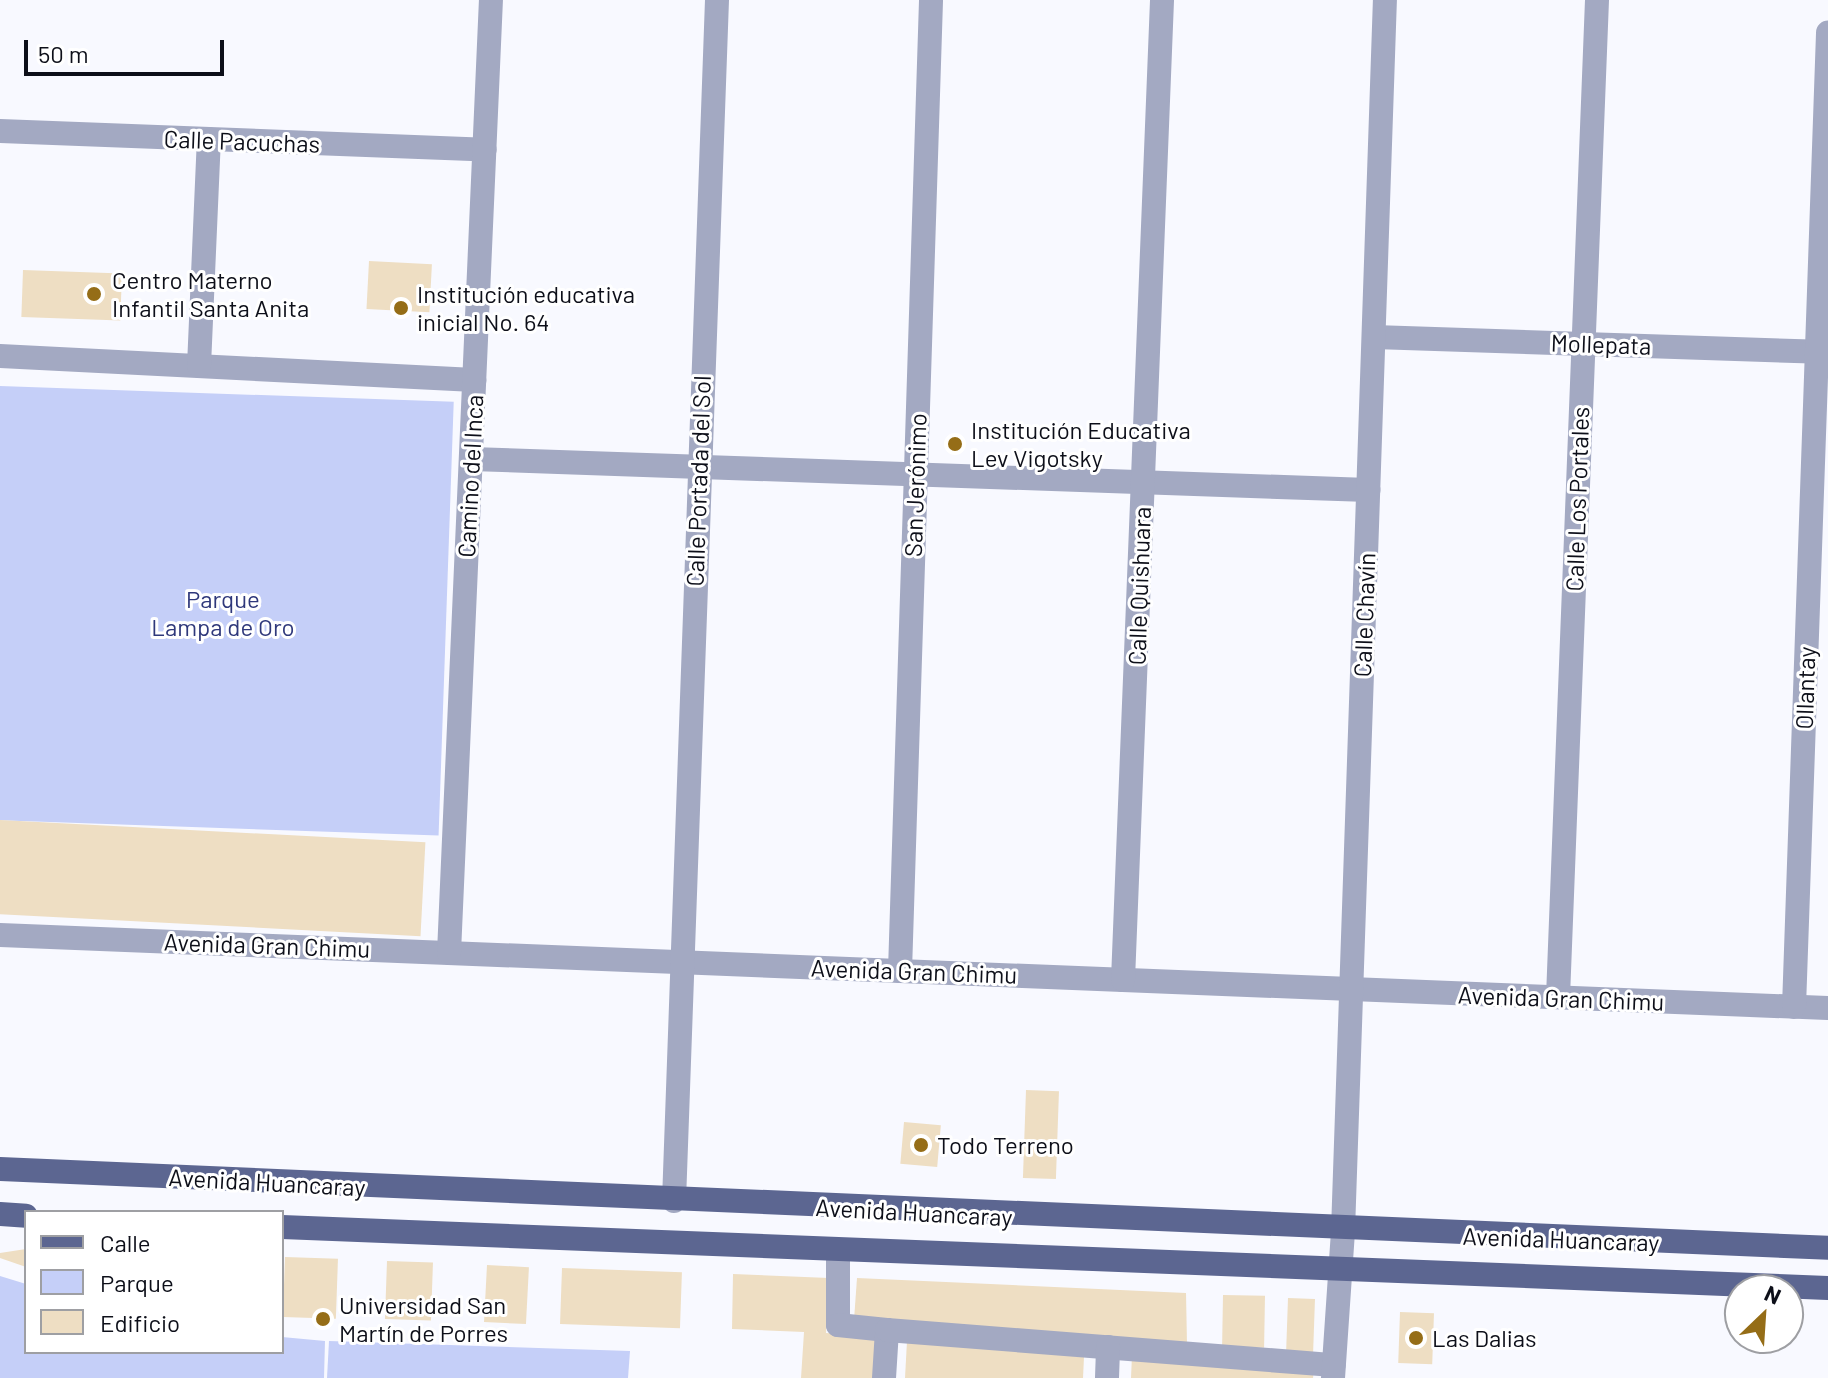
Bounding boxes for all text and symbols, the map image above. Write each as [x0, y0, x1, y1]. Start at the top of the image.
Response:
scale bar [28, 24, 228, 74]
text: 50 m [38, 39, 89, 68]
street label: Calle Pacuchas [163, 124, 321, 158]
place label: Centro Materno Infantil Santa Anita [112, 266, 309, 322]
place label: Institución educativa inicial No. 64 [417, 280, 635, 336]
marker: Centro Materno Infantil Santa Anita [83, 283, 105, 305]
marker: Institución educativa inicial No. 64 [392, 299, 410, 317]
street label: Mollepata [1550, 328, 1652, 360]
street label: Calle Portada del Sol [680, 375, 716, 587]
street label: Camino del Inca [451, 394, 489, 558]
street label: Calle Los Portales [1559, 406, 1595, 592]
street label: San Jerónimo [898, 413, 932, 557]
place label: Institución Educativa Lev Vigotsky [971, 416, 1191, 472]
marker: Institución Educativa Lev Vigotsky [946, 435, 964, 453]
street label: Calle Quishuara [1122, 506, 1156, 666]
street label: Calle Chavín [1347, 552, 1381, 678]
park label: Parque Lampa de Oro [151, 585, 295, 641]
street label: Ollantay [1789, 646, 1821, 730]
street label: Avenida Gran Chimu [163, 927, 371, 963]
street label: Avenida Gran Chimu [810, 953, 1018, 989]
street label: Avenida Gran Chimu [1457, 980, 1665, 1016]
place label: Todo Terreno [937, 1131, 1074, 1159]
marker: Todo Terreno [912, 1136, 930, 1154]
street label: Avenida Huancaray [168, 1162, 366, 1202]
street label: Avenida Huancaray [815, 1192, 1013, 1232]
legend [24, 1210, 284, 1354]
street label: Avenida Huancaray [1462, 1221, 1660, 1257]
text: Calle [100, 1228, 151, 1257]
text: Parque [100, 1268, 174, 1297]
north arrow [1724, 1274, 1804, 1354]
text: N [1761, 1279, 1785, 1309]
place label: Universidad San Martín de Porres [339, 1291, 508, 1347]
text: Edificio [100, 1308, 180, 1337]
marker: Universidad San Martín de Porres [314, 1310, 332, 1328]
place label: Las Dalias [1432, 1324, 1537, 1352]
marker: Las Dalias [1407, 1329, 1425, 1347]

